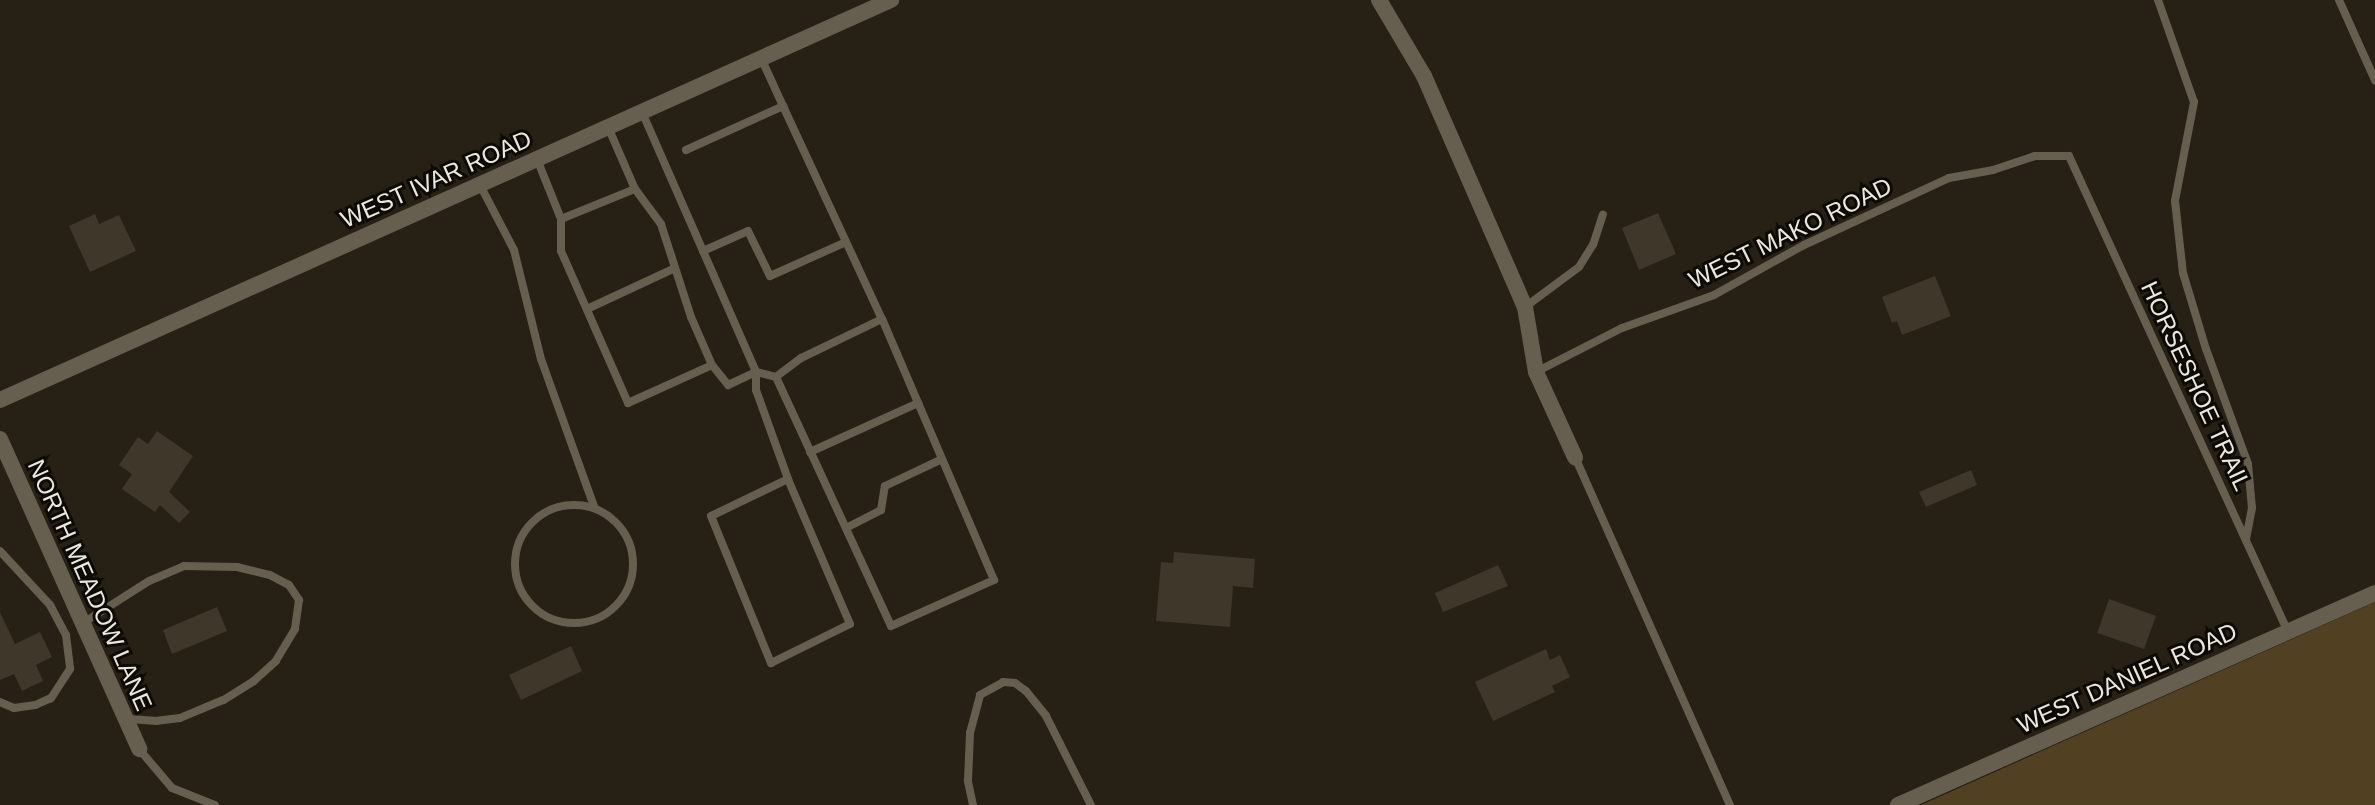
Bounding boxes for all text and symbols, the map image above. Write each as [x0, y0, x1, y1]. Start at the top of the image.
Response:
street label: WEST IVAR ROAD [336, 124, 536, 234]
street label: WEST MAKO ROAD [1684, 171, 1896, 295]
street label: HORSESHOE TRAIL [2135, 277, 2257, 495]
street label: NORTH MEADOW LANE [22, 455, 158, 715]
street label: WEST DANIEL ROAD [2012, 616, 2242, 740]

